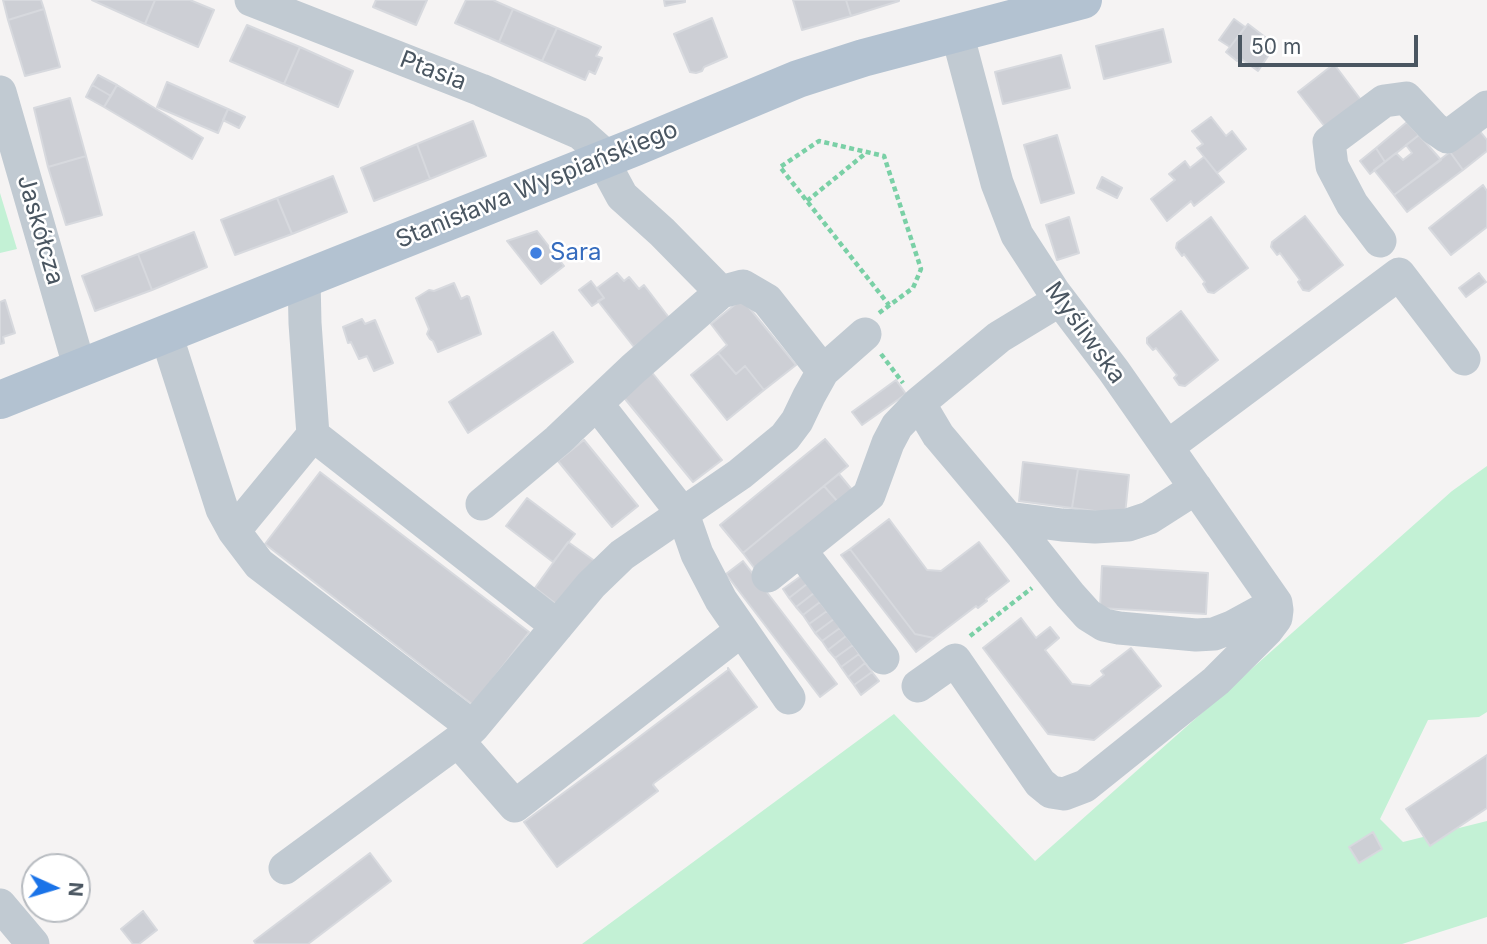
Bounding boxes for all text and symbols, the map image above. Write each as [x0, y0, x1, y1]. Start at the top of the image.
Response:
scale bar [1242, 21, 1422, 65]
text: 50 m [1251, 34, 1301, 59]
street label: Ptasia [396, 45, 470, 97]
street label: Stanisława Wyspiańskiego [392, 115, 682, 255]
street label: Jaskółcza [11, 172, 69, 288]
place label: Sara [550, 239, 601, 267]
marker: Sara [528, 245, 544, 261]
street label: Myśliwska [1039, 277, 1131, 389]
north arrow [21, 853, 91, 923]
text: N [63, 881, 87, 897]

